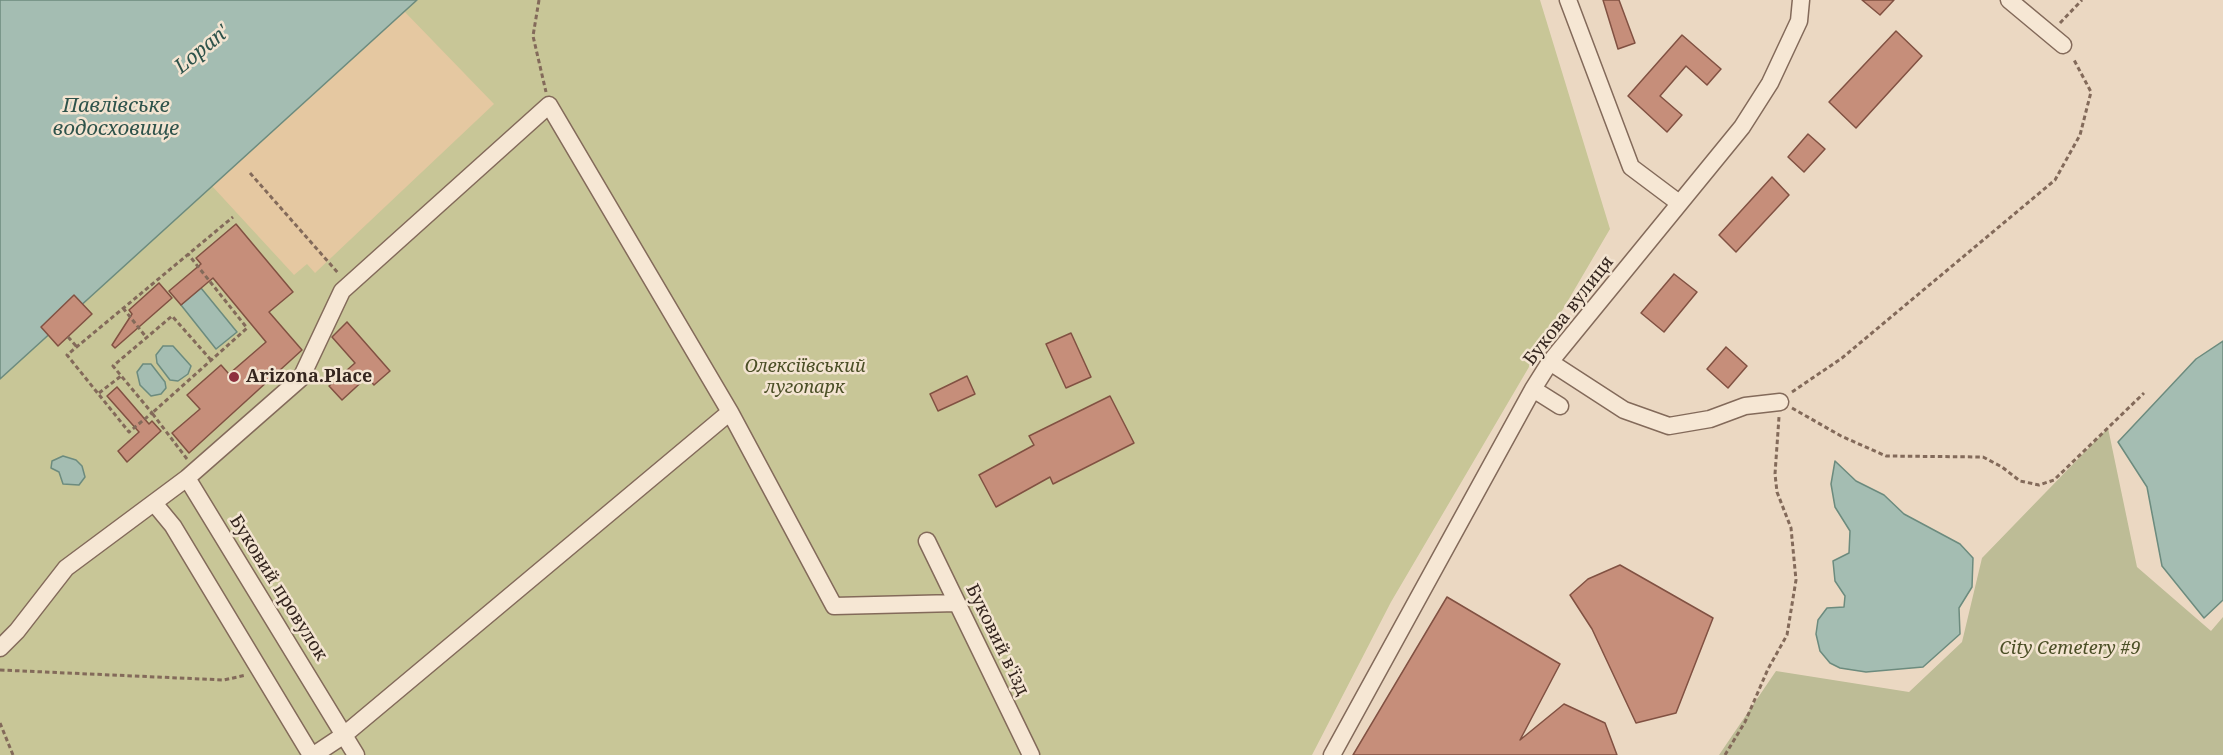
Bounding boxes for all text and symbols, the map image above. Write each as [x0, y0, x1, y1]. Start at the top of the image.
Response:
water label: Lopan' [170, 21, 234, 79]
water label: Павлівське водосховище [53, 94, 179, 141]
street label: Букова вулиця [1520, 252, 1618, 370]
park label: Олексіївський лугопарк [744, 356, 866, 398]
place label: Arizona.Place [246, 366, 372, 388]
marker: Arizona.Place [227, 370, 241, 384]
street label: Буковий провулок [224, 511, 332, 665]
street label: Буковий в'їзд [961, 581, 1033, 699]
park label: City Cemetery #9 [2000, 638, 2140, 660]

